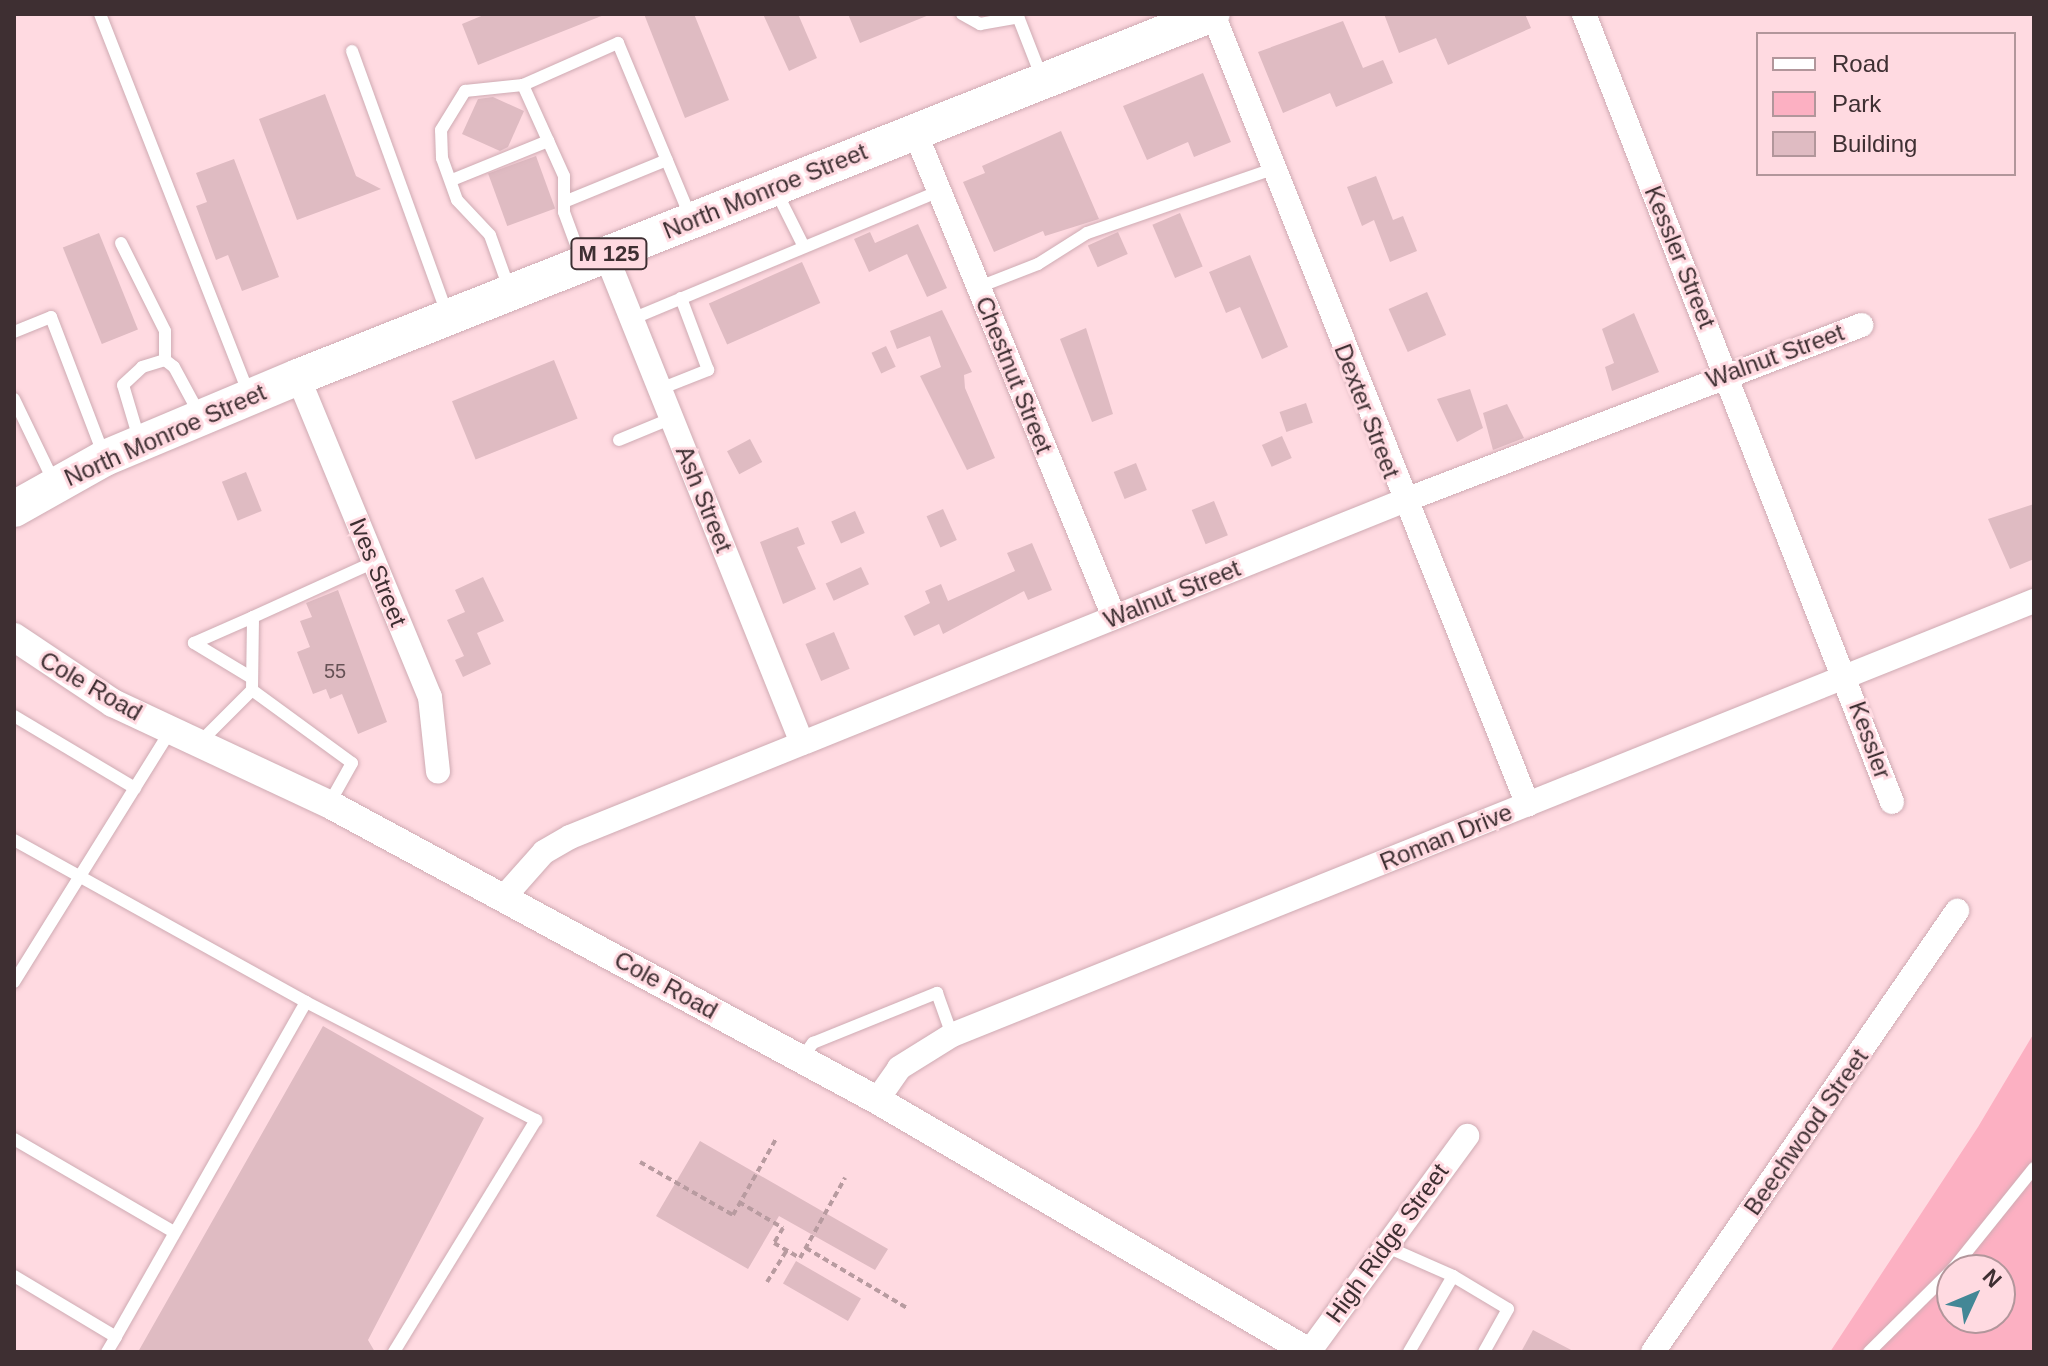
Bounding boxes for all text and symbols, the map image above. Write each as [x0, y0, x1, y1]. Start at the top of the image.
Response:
legend [1756, 32, 2016, 176]
text: Road [1832, 50, 1889, 77]
text: Park [1832, 90, 1881, 117]
text: Building [1832, 130, 1917, 157]
street label: North Monroe Street [659, 137, 871, 245]
street label: Kessler Street [1638, 182, 1722, 332]
road number: M 125 [569, 236, 649, 272]
street label: Chestnut Street [969, 292, 1059, 458]
street label: Walnut Street [1702, 318, 1848, 394]
street label: Dexter Street [1328, 340, 1406, 482]
street label: North Monroe Street [60, 378, 270, 492]
street label: Ash Street [670, 442, 738, 556]
street label: Ives Street [343, 513, 413, 631]
street label: Walnut Street [1100, 554, 1244, 634]
street label: Cole Road [35, 645, 147, 727]
house number: 55 [324, 659, 346, 683]
street label: Kessler [1843, 697, 1897, 783]
street label: Roman Drive [1376, 797, 1516, 877]
street label: Cole Road [609, 945, 723, 1025]
street label: Beechwood Street [1738, 1043, 1874, 1221]
street label: High Ridge Street [1320, 1158, 1454, 1328]
north arrow [1936, 1254, 2016, 1334]
text: N [1978, 1264, 2007, 1293]

